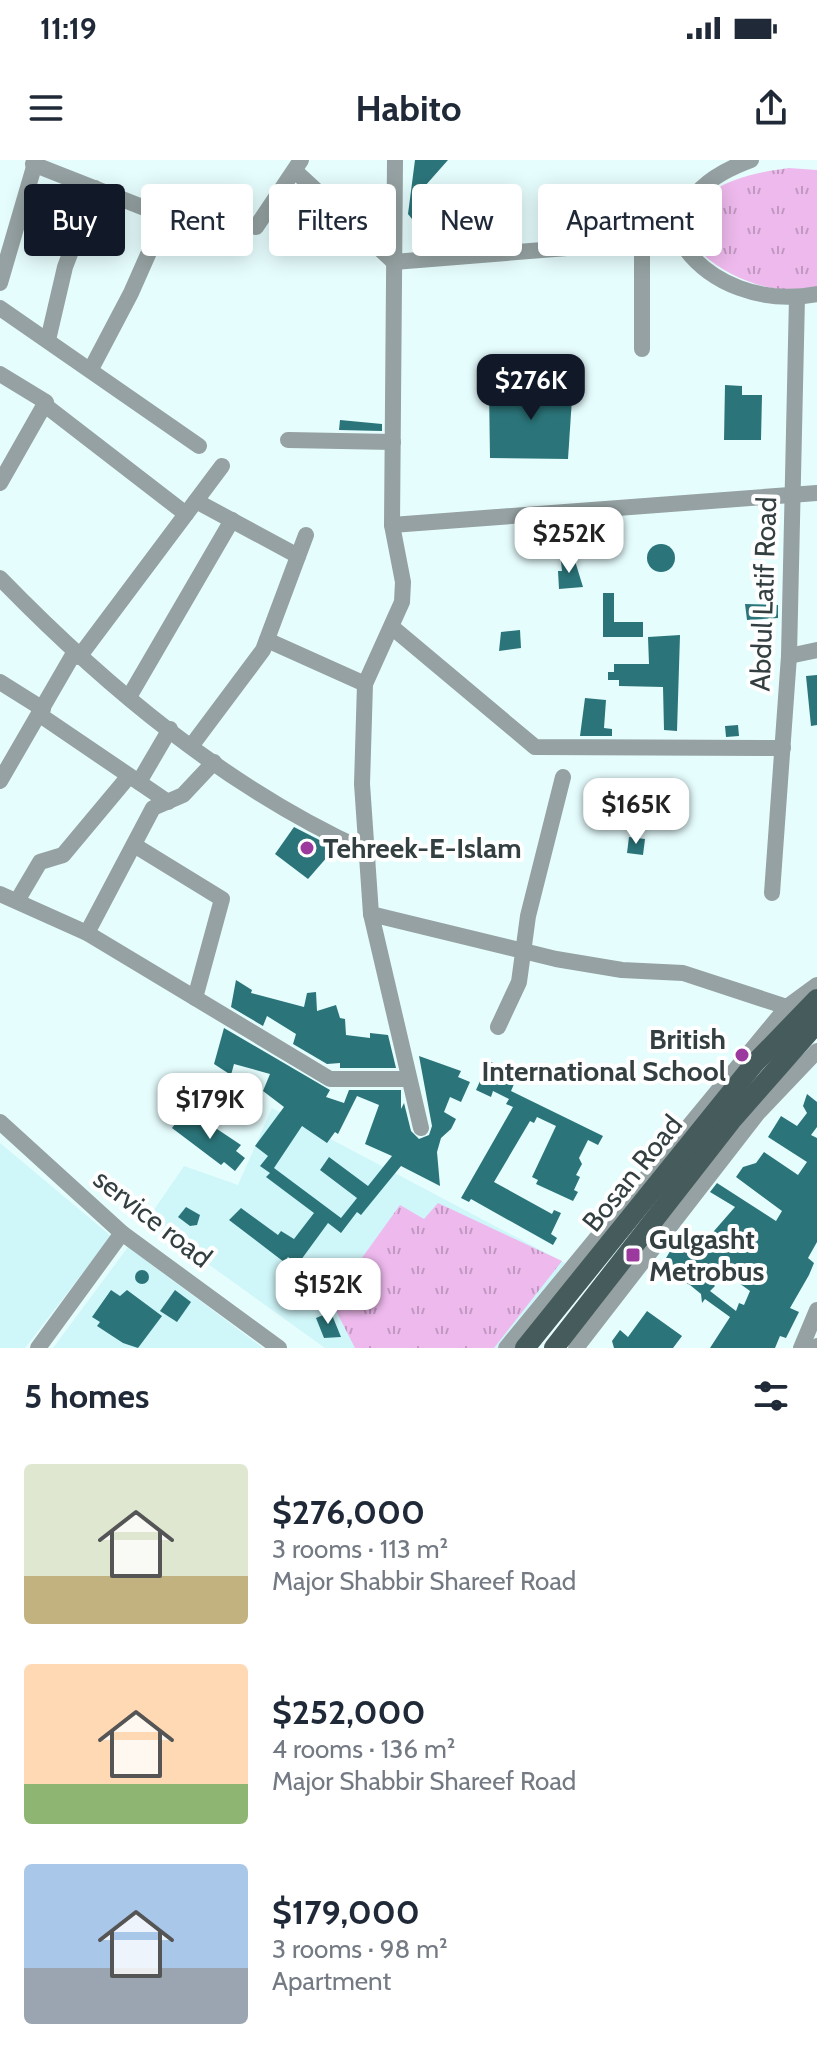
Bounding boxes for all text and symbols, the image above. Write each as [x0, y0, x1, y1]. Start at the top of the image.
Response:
text: 11:19 [40, 10, 97, 47]
icon: menu [24, 86, 68, 130]
text: Habito [356, 86, 461, 130]
icon: share [749, 86, 793, 130]
chip: Buy [24, 184, 125, 256]
chip: Rent [141, 184, 253, 256]
chip: Filters [269, 184, 396, 256]
chip: New [412, 184, 522, 256]
chip: Apartment [538, 184, 722, 256]
pin: $276K [475, 354, 587, 422]
text: $276K [495, 364, 567, 396]
street label: Abdul Latif Road [743, 496, 783, 692]
pin: $252K [513, 507, 625, 575]
text: $252K [533, 517, 605, 549]
pin: $165K [580, 778, 692, 846]
text: $165K [601, 788, 671, 820]
place label: Tehreek-E-Islam [323, 831, 521, 865]
marker: Tehreek-E-Islam [298, 839, 316, 857]
place label: British International School [482, 1022, 726, 1088]
marker: British International School [733, 1046, 751, 1064]
pin: $179K [154, 1073, 266, 1141]
text: $179K [176, 1083, 244, 1115]
street label: Bosan Road [575, 1108, 689, 1238]
street label: service road [87, 1161, 219, 1275]
place label: Gulgasht Metrobus [649, 1222, 764, 1288]
marker: Gulgasht Metrobus [624, 1246, 642, 1264]
pin: $152K [272, 1258, 384, 1326]
text: $152K [294, 1268, 362, 1300]
icon: filters [749, 1374, 793, 1418]
text: 5 homes [24, 1375, 149, 1417]
text: $276,000 [272, 1491, 425, 1533]
icon: home [88, 1496, 184, 1592]
text: 3 rooms · 113 m² [272, 1533, 448, 1565]
text: Major Shabbir Shareef Road [272, 1565, 576, 1597]
text: $252,000 [272, 1691, 426, 1733]
icon: home [88, 1696, 184, 1792]
text: 4 rooms · 136 m² [272, 1733, 455, 1765]
text: Major Shabbir Shareef Road [272, 1765, 576, 1797]
text: $179,000 [272, 1891, 420, 1933]
icon: home [88, 1896, 184, 1992]
text: 3 rooms · 98 m² [272, 1933, 448, 1965]
text: Apartment [272, 1965, 391, 1997]

